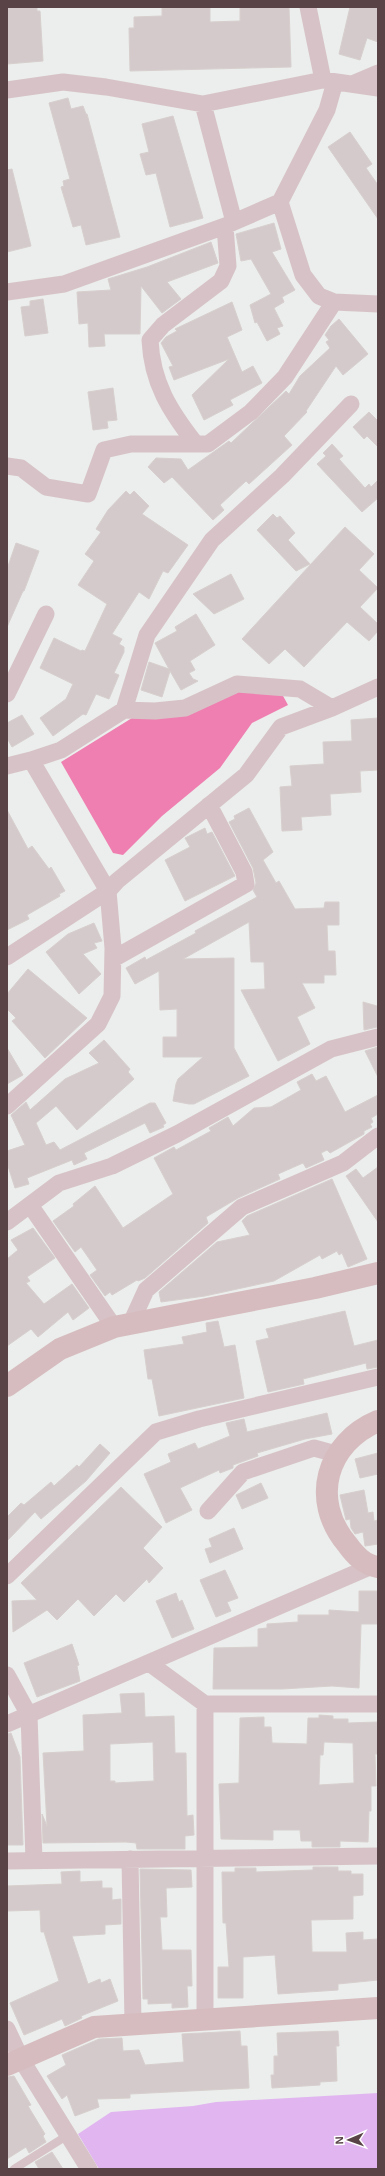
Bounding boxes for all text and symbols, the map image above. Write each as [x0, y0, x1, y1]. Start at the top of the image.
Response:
north arrow [329, 2120, 369, 2160]
text: N [333, 2136, 345, 2145]

